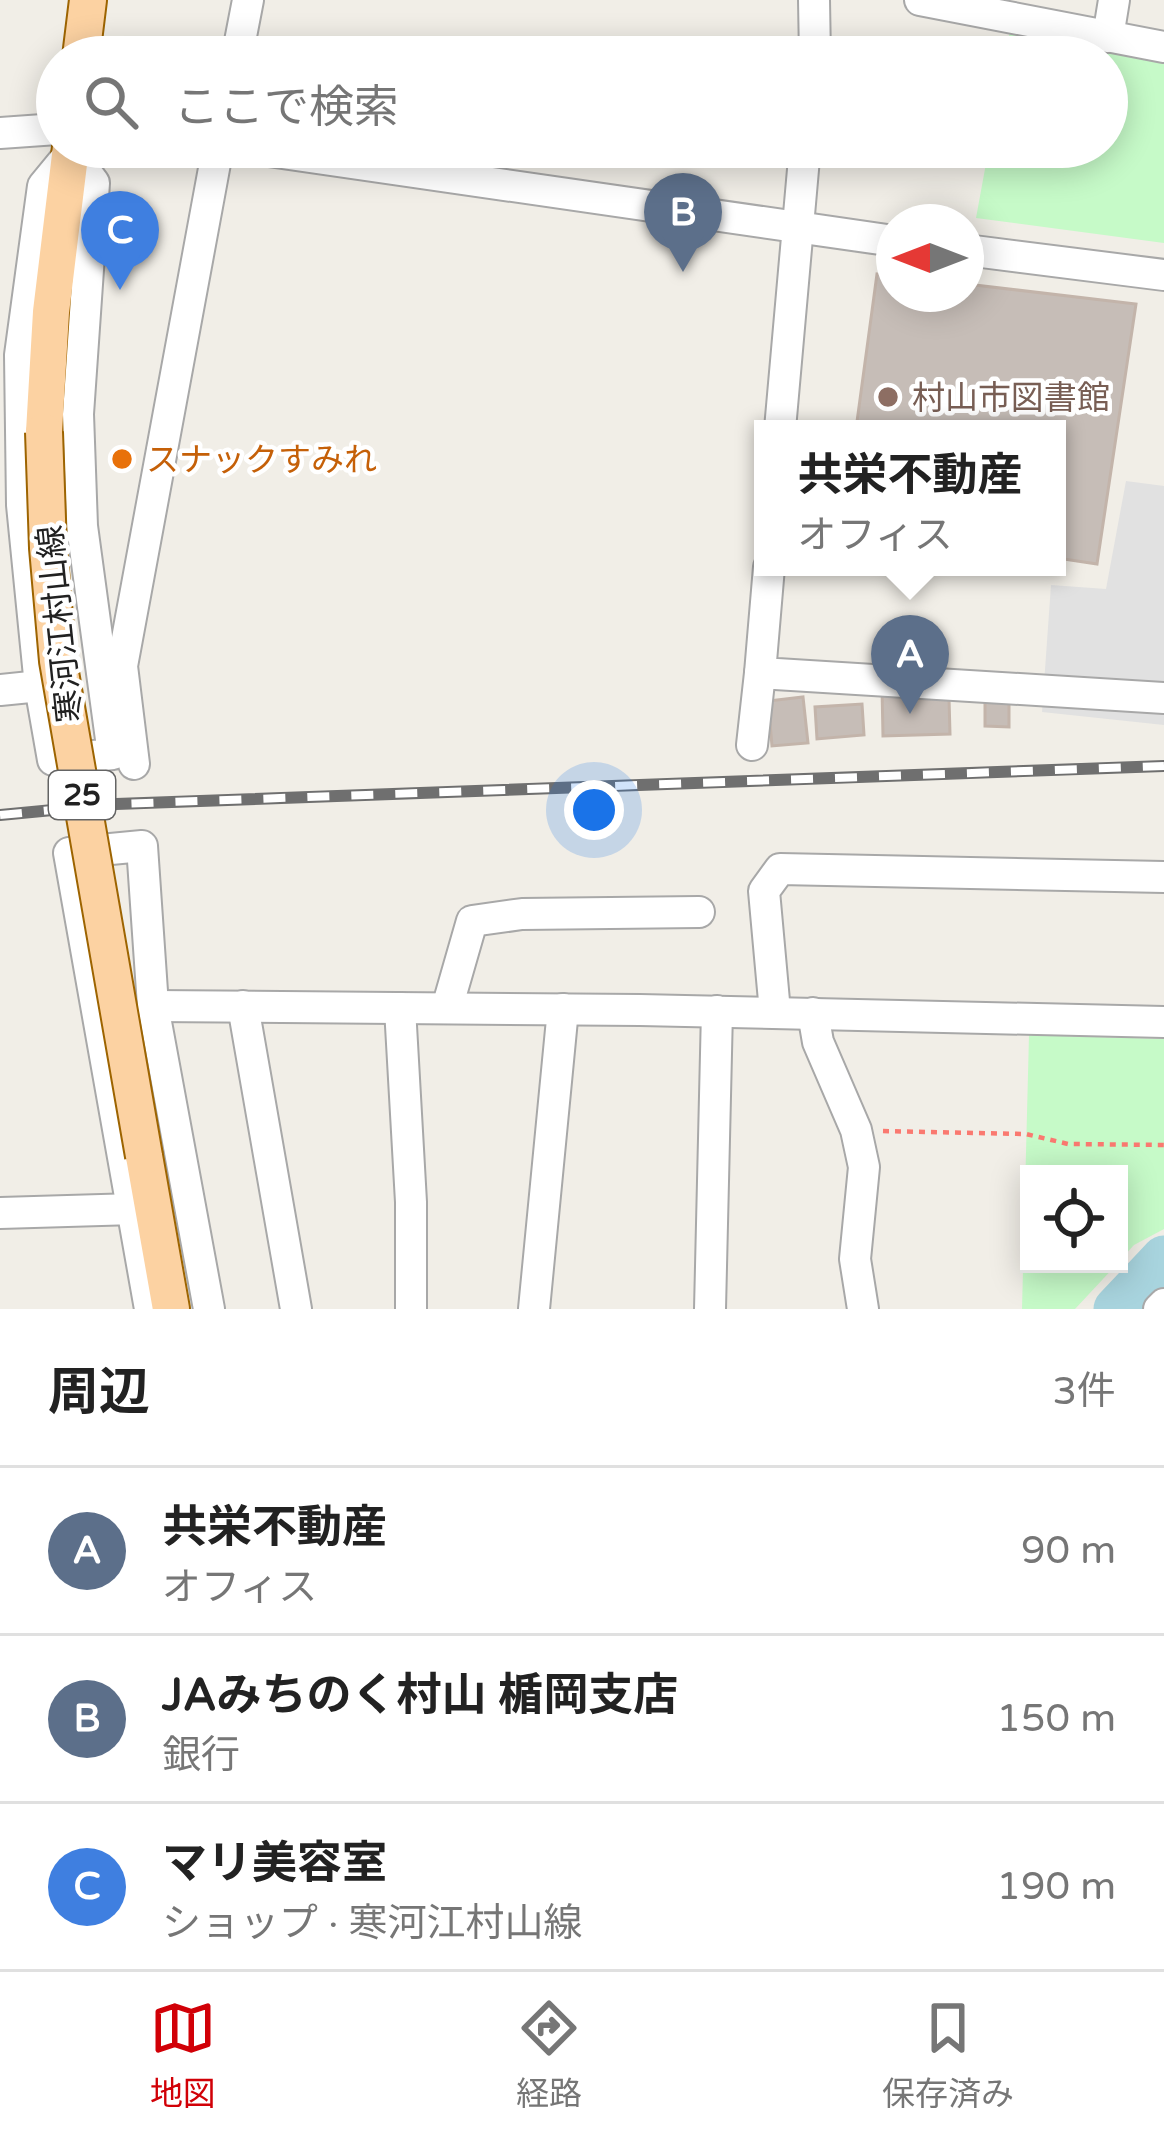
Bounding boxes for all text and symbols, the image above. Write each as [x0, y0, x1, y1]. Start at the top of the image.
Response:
search box [36, 36, 1128, 168]
icon: search [78, 69, 144, 135]
text: ここで検索 [174, 81, 399, 135]
pin: B [644, 173, 722, 272]
pin: C [81, 191, 159, 290]
north arrow [876, 204, 984, 312]
place label: 村山市図書館 [912, 379, 1110, 418]
marker: 村山市図書館 [875, 384, 901, 410]
popup [754, 420, 1066, 576]
place label: スナックすみれ [146, 441, 377, 480]
marker: スナックすみれ [109, 446, 135, 472]
text: 共栄不動産 [797, 449, 1023, 503]
text: オフィス [797, 512, 953, 559]
street label: 寒河江村山線 [31, 523, 90, 724]
pin: A [871, 615, 949, 714]
road number: 25 [49, 771, 115, 819]
your location [564, 780, 624, 840]
map controls [1020, 1165, 1128, 1273]
button: locate [1020, 1165, 1128, 1273]
text: 周辺 [48, 1362, 150, 1424]
text: 3件 [1053, 1368, 1116, 1415]
text: 共栄不動産 [162, 1501, 387, 1555]
text: A [72, 1527, 102, 1574]
text: 90 m [1021, 1527, 1116, 1574]
text: オフィス [162, 1564, 317, 1611]
text: JAみちのく村山 楯岡支店 [162, 1669, 678, 1723]
text: B [73, 1695, 101, 1742]
text: 150 m [997, 1695, 1116, 1742]
text: 銀行 [162, 1732, 240, 1779]
text: マリ美容室 [162, 1837, 387, 1891]
text: C [73, 1863, 101, 1910]
text: 190 m [997, 1863, 1116, 1910]
text: ショップ · 寒河江村山線 [162, 1900, 582, 1947]
tab: 地図 [150, 1995, 216, 2115]
tab: 経路 [516, 1995, 582, 2115]
tab: 保存済み [882, 1995, 1014, 2115]

